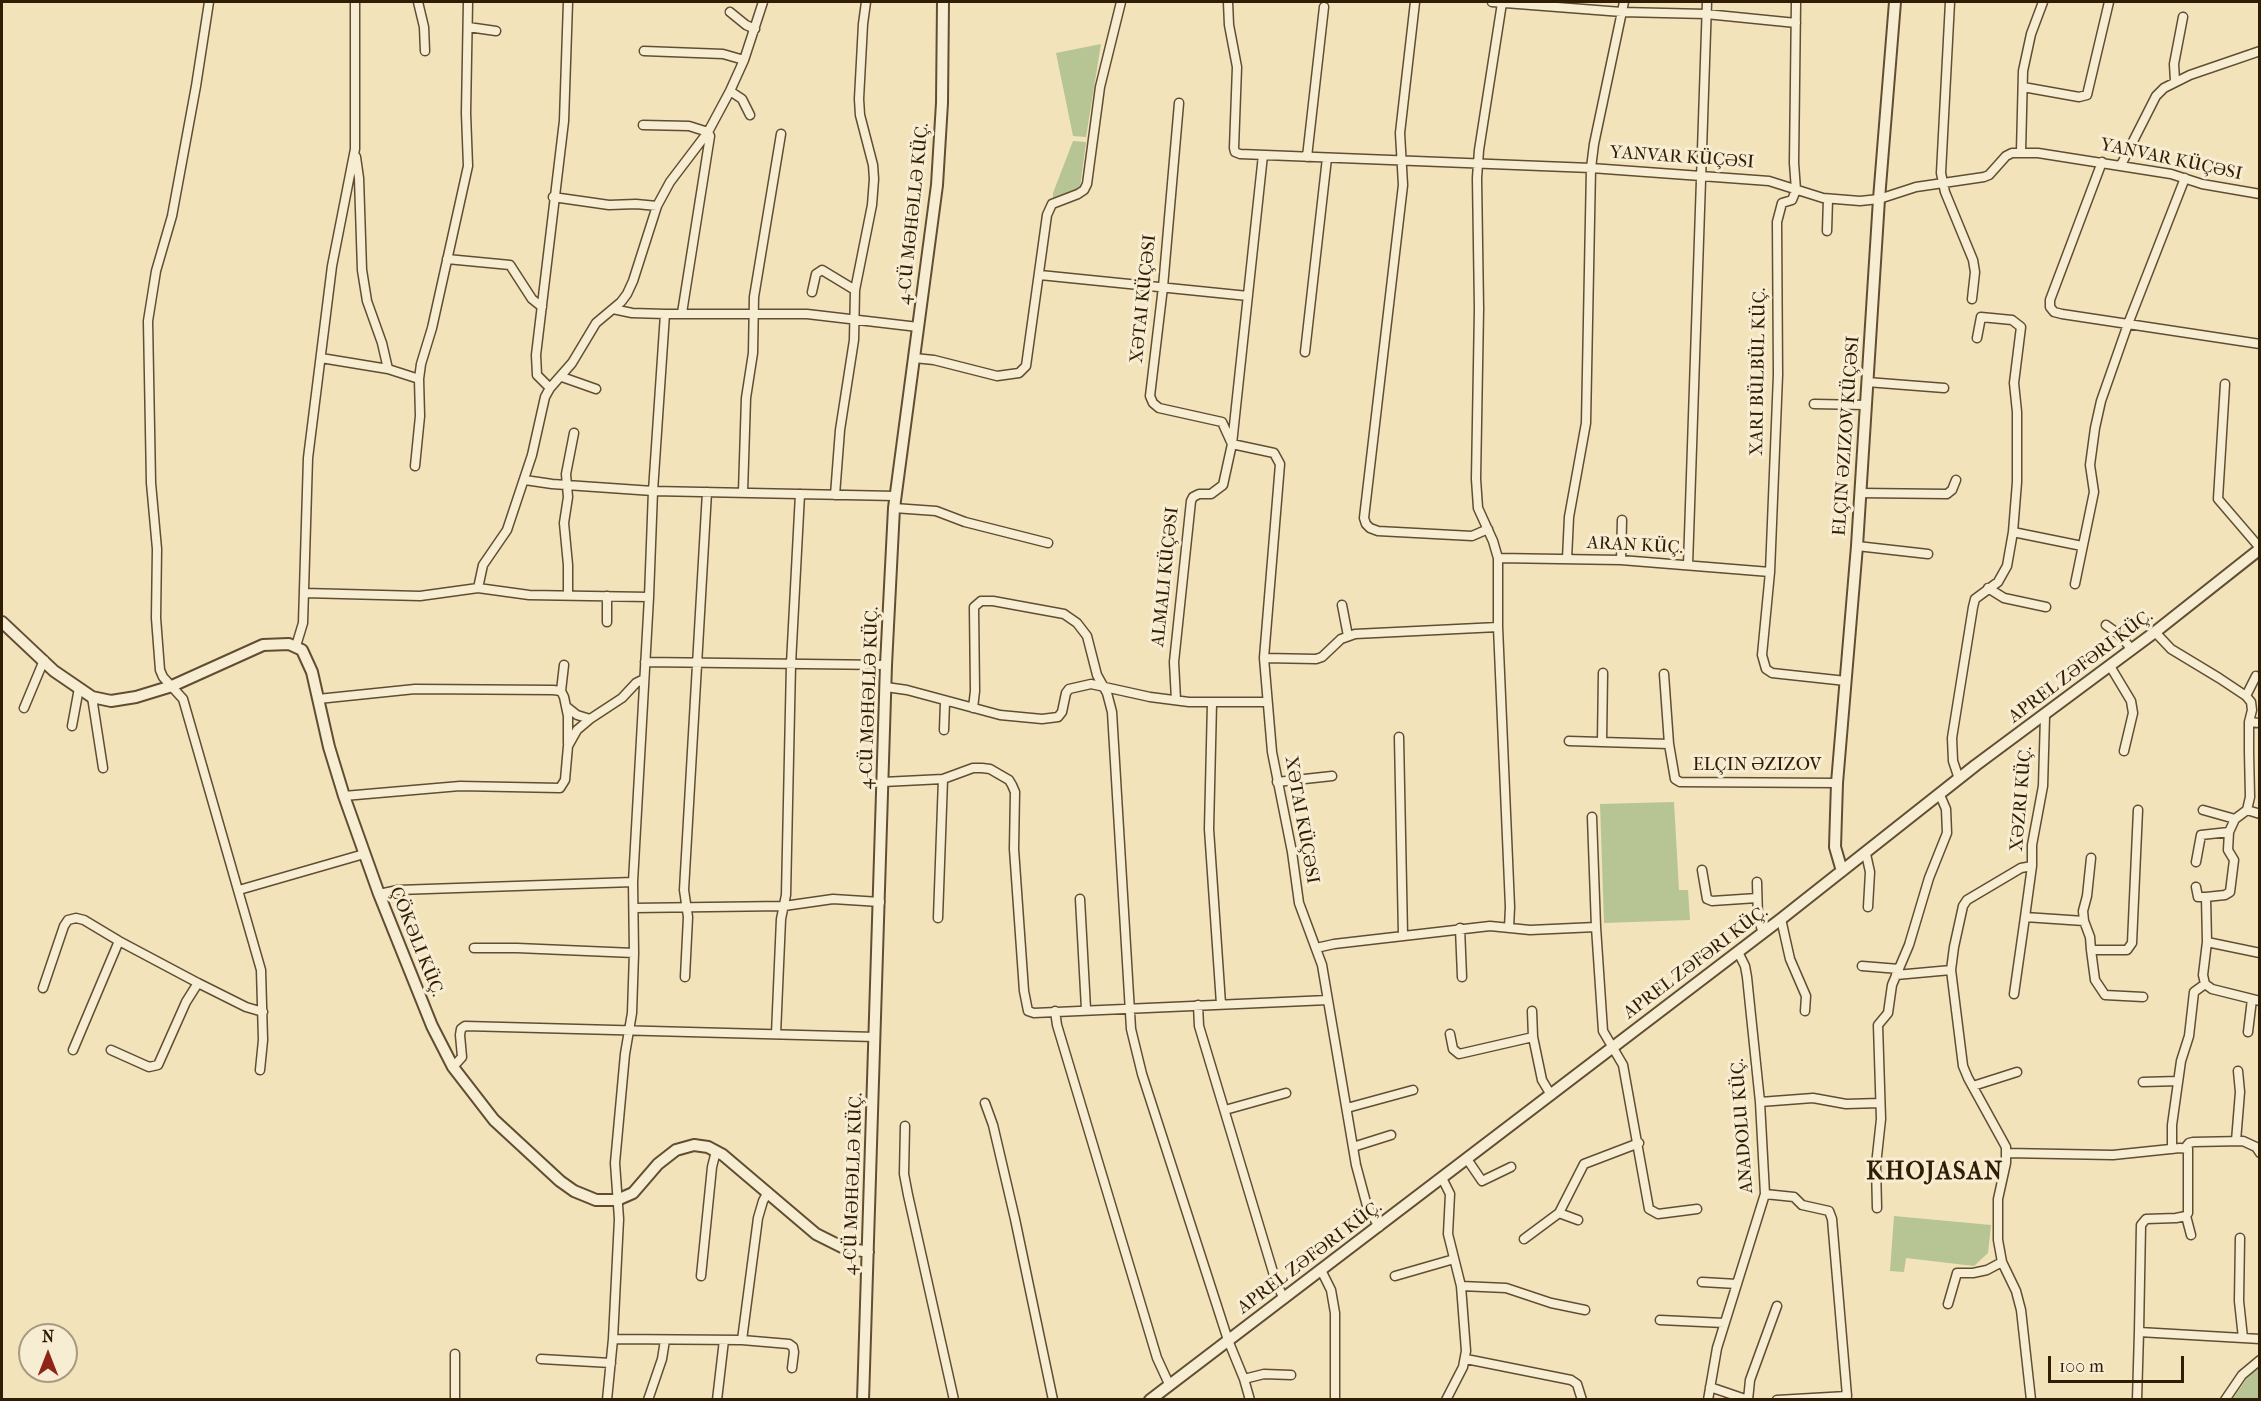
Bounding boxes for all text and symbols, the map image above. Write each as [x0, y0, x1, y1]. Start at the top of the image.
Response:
street label: 4-CÜ MƏHƏLLƏ KÜÇ. [894, 122, 934, 306]
street label: YANVAR KÜÇƏSI [2098, 134, 2244, 186]
street label: YANVAR KÜÇƏSI [1609, 142, 1755, 174]
street label: XƏTAI KÜÇƏSI [1126, 234, 1162, 364]
street label: XARI BÜLBÜL KÜÇ. [1747, 288, 1771, 456]
street label: ELÇIN ƏZIZOV KÜÇƏSI [1829, 335, 1865, 537]
street label: ALMALI KÜÇƏSI [1148, 506, 1184, 648]
street label: ARAN KÜÇ. [1586, 533, 1684, 559]
street label: 4-CÜ MƏHƏLLƏ KÜÇ. [856, 606, 884, 790]
street label: APREL ZƏFƏRI KÜÇ. [2005, 606, 2157, 728]
street label: XƏZRI KÜÇ. [2007, 746, 2037, 852]
street label: XƏTAI KÜÇƏSI [1279, 754, 1323, 886]
street label: ELÇIN ƏZIZOV [1693, 755, 1821, 777]
street label: ÇÖKƏLI KÜÇ. [384, 884, 448, 1000]
street label: APREL ZƏFƏRI KÜÇ. [1620, 902, 1772, 1024]
street label: ANADOLU KÜÇ. [1728, 1058, 1758, 1194]
street label: 4-CÜ MƏHƏLLƏ KÜÇ. [840, 1092, 868, 1276]
district label: KHOJASAN [1866, 1159, 2004, 1187]
street label: APREL ZƏFƏRI KÜÇ. [1234, 1197, 1386, 1319]
north arrow [18, 1323, 78, 1383]
text: N [42, 1327, 54, 1346]
scale bar [2051, 1344, 2188, 1382]
text: 100 m [2059, 1356, 2104, 1377]

